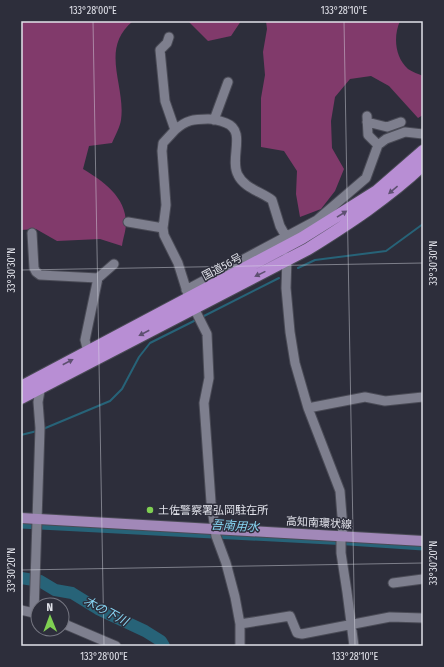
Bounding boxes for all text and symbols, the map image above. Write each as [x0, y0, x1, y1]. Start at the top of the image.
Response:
text: 133°28'00"E [69, 5, 117, 17]
text: 133°28'10"E [321, 5, 367, 17]
one-way arrow [388, 186, 398, 195]
one-way arrow [337, 210, 348, 218]
text: 33°30'30"N [428, 241, 440, 285]
text: 33°30'30"N [6, 248, 18, 292]
street label: 国道56号 [200, 251, 244, 283]
one-way arrow [254, 271, 265, 277]
one-way arrow [138, 330, 150, 337]
one-way arrow [62, 359, 74, 366]
place label: 土佐警察署弘岡駐在所 [158, 504, 269, 517]
marker: 土佐警察署弘岡駐在所 [145, 505, 155, 515]
street label: 高知南環状線 [286, 515, 352, 531]
water label: 吾南用水 [211, 518, 261, 534]
text: 33°30'20"N [428, 541, 440, 585]
text: 33°30'20"N [6, 548, 18, 592]
water label: 木の下川 [82, 594, 132, 629]
north arrow [30, 597, 70, 637]
text: N [46, 601, 53, 614]
text: 133°28'00"E [80, 651, 128, 663]
text: 133°28'10"E [332, 651, 378, 663]

